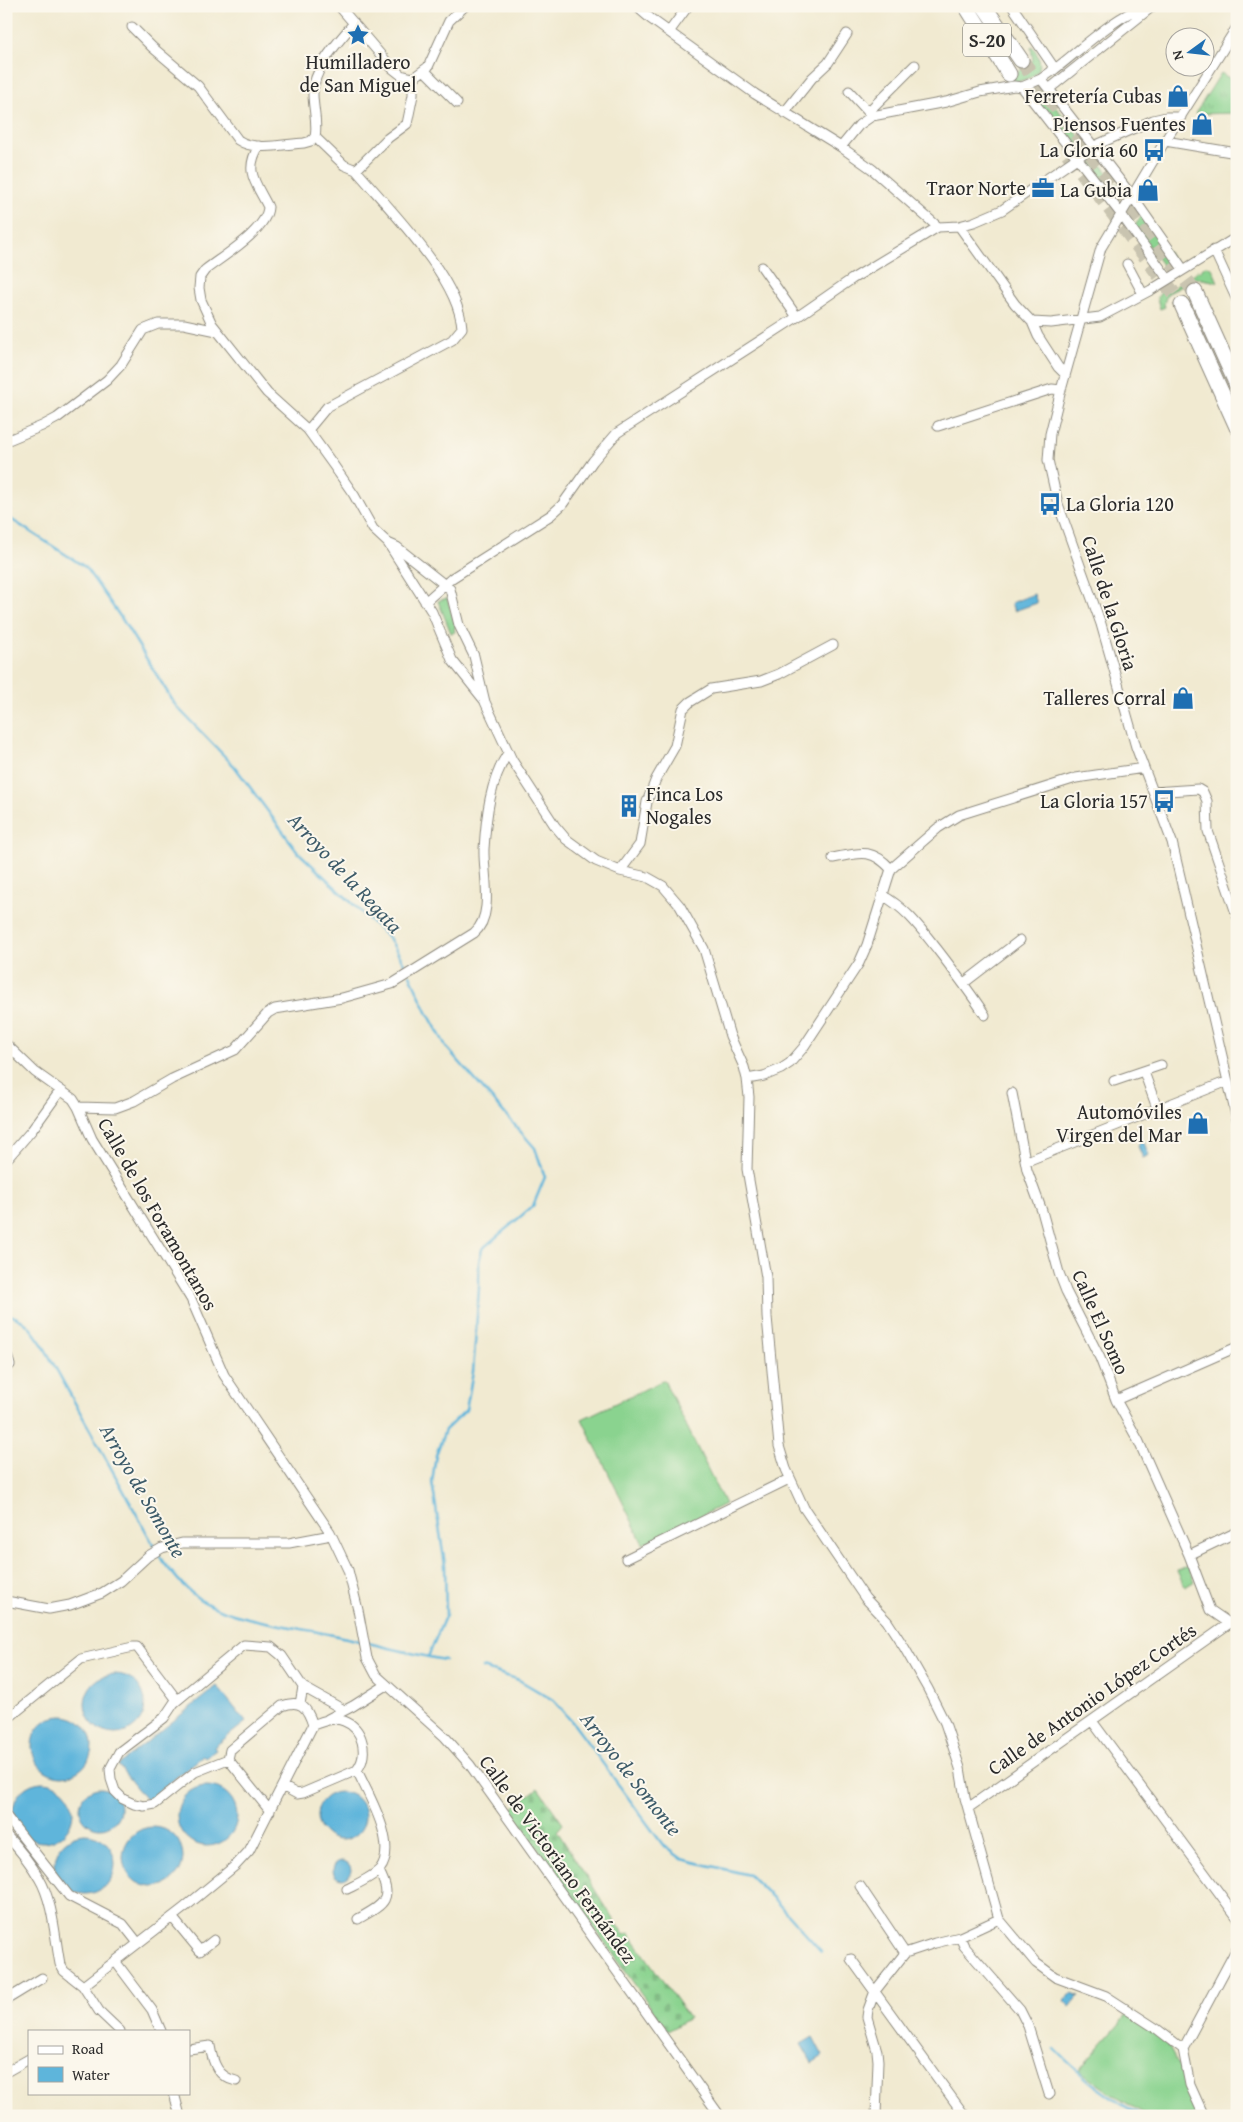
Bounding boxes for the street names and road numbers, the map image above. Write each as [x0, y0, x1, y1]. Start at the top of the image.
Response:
road number: S-20 [963, 24, 1011, 56]
street label: Calle de la Gloria [1075, 532, 1146, 675]
street label: Calle de los Foramontanos [91, 1112, 226, 1316]
street label: Calle El Somo [1065, 1265, 1137, 1379]
street label: Calle de Antonio López Cortés [981, 1615, 1202, 1782]
street label: Calle de Victoriano Fernández [473, 1749, 644, 1969]

